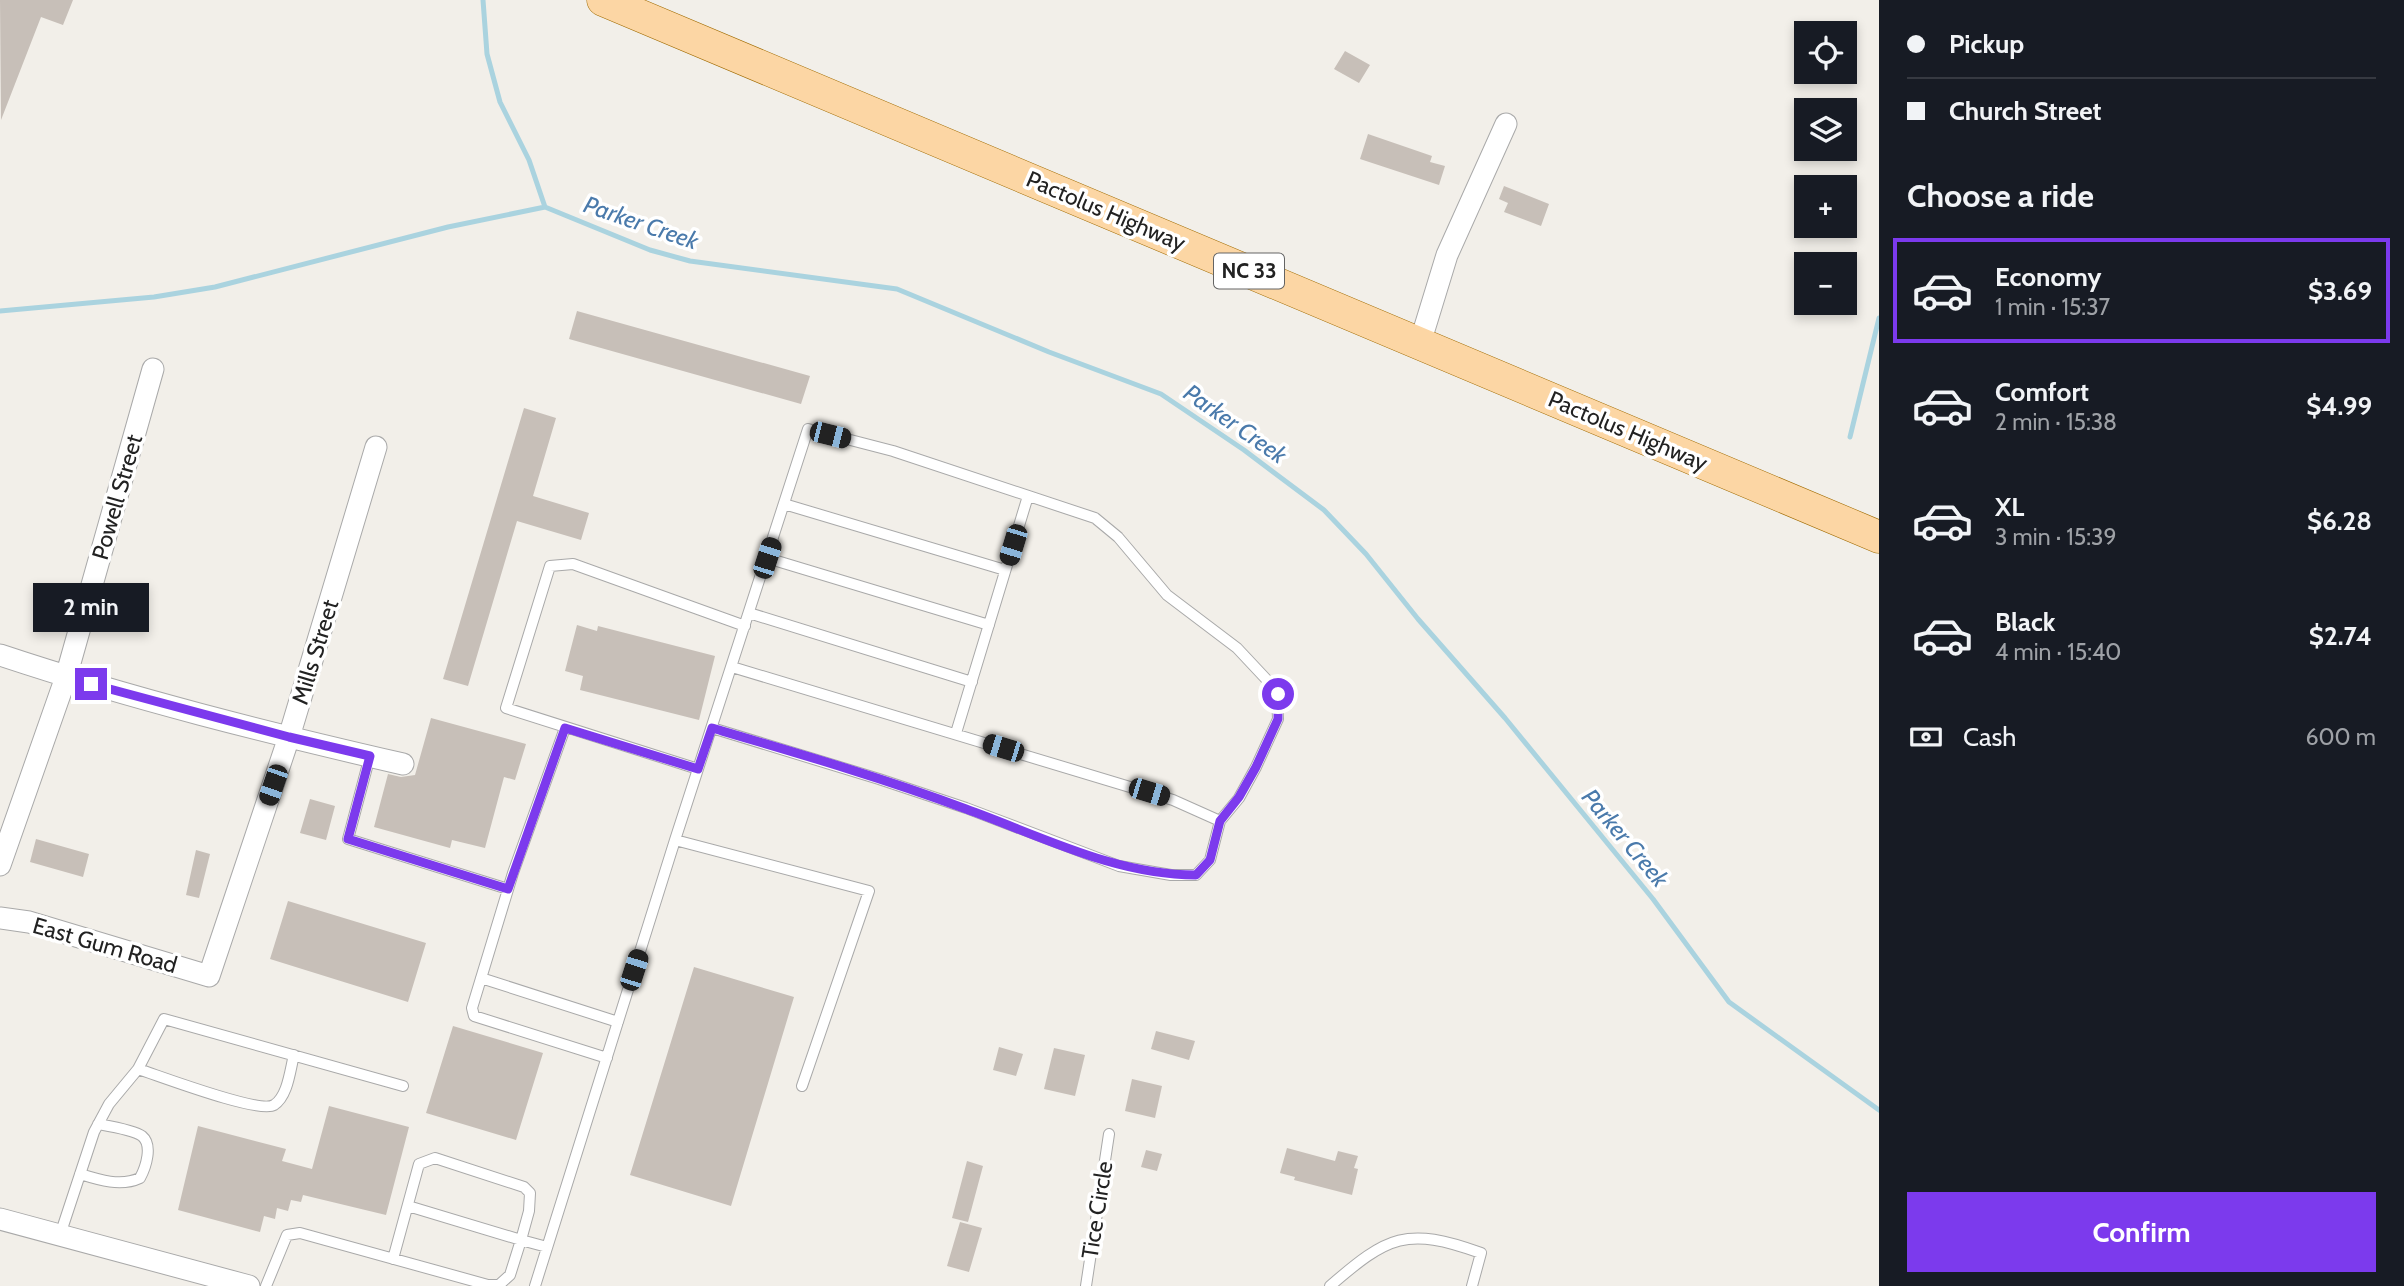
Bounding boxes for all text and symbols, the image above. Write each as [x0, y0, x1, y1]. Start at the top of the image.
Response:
map controls [1794, 21, 1857, 315]
button: locate [1794, 21, 1857, 84]
text: Pickup [1949, 28, 2024, 60]
text: Church Street [1949, 95, 2102, 127]
button: layers [1794, 98, 1857, 161]
street label: Pactolus Highway [1022, 165, 1190, 257]
button: + [1794, 175, 1857, 238]
text: Choose a ride [1907, 176, 2094, 215]
water label: Parker Creek [580, 189, 703, 256]
button: − [1794, 252, 1857, 315]
road number: NC 33 [1214, 254, 1284, 288]
icon: car [1911, 259, 1974, 322]
text: Economy [1995, 261, 2101, 293]
text: $3.69 [2308, 275, 2372, 307]
text: 1 min · 15:37 [1995, 293, 2110, 321]
icon: car [1911, 374, 1974, 437]
text: Comfort [1995, 376, 2089, 408]
water label: Parker Creek [1178, 378, 1293, 470]
street label: Pactolus Highway [1544, 385, 1712, 477]
text: $4.99 [2306, 390, 2372, 422]
text: 2 min · 15:38 [1995, 408, 2117, 436]
car [808, 420, 853, 450]
street label: Powell Street [86, 431, 148, 563]
icon: car [1911, 489, 1974, 552]
text: XL [1995, 491, 2024, 523]
text: $6.28 [2307, 505, 2372, 537]
car [997, 522, 1030, 568]
text: 3 min · 15:39 [1995, 523, 2117, 551]
car [751, 535, 784, 581]
callout: 2 min [33, 582, 149, 632]
text: 2 min [63, 593, 119, 621]
street label: Mills Street [286, 596, 344, 708]
icon: car [1911, 604, 1974, 667]
text: Black [1995, 606, 2055, 638]
text: $2.74 [2309, 620, 2372, 652]
text: 4 min · 15:40 [1995, 638, 2121, 666]
route end [75, 668, 107, 700]
route start [1262, 678, 1294, 710]
icon: cash [1907, 718, 1945, 756]
text: Cash [1963, 721, 2016, 753]
text: 600 m [2305, 723, 2376, 751]
car [980, 732, 1027, 764]
car [257, 762, 290, 808]
car [1126, 776, 1173, 808]
water label: Parker Creek [1576, 783, 1675, 893]
street label: East Gum Road [30, 911, 180, 979]
car [618, 947, 651, 993]
street label: Tice Circle [1075, 1159, 1119, 1261]
button: Confirm [1907, 1192, 2376, 1272]

